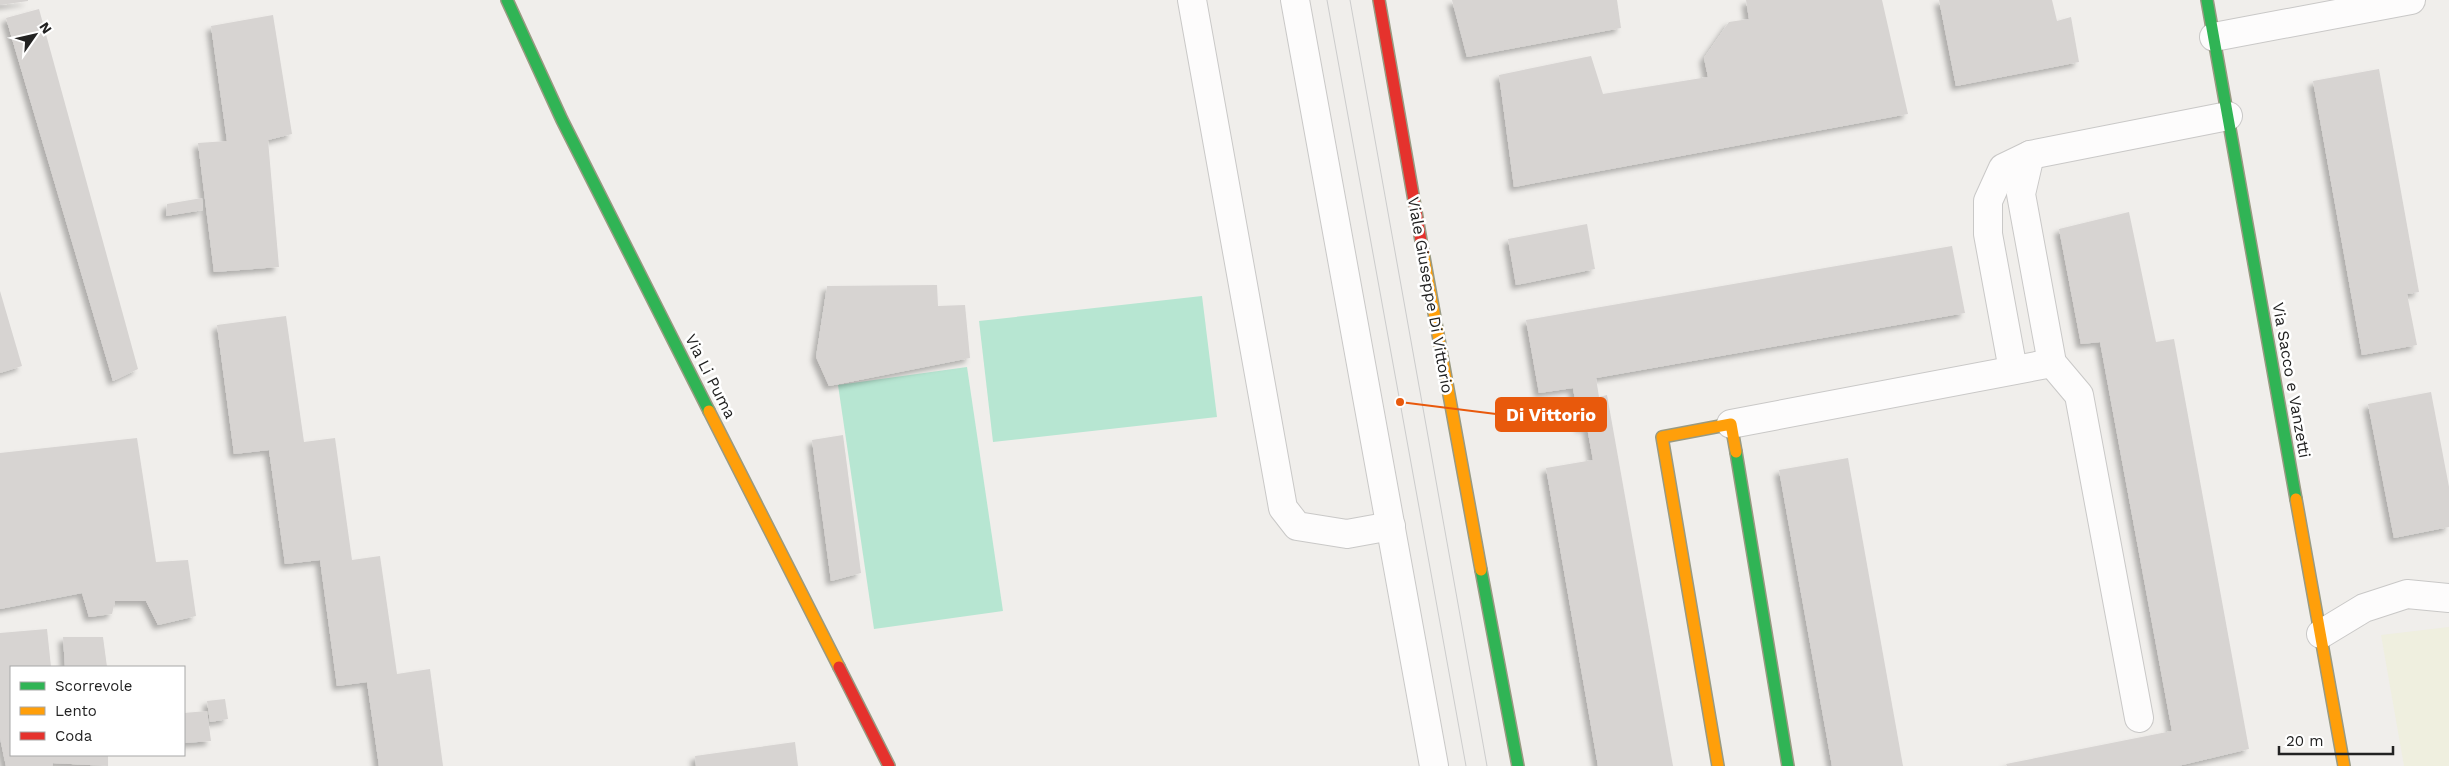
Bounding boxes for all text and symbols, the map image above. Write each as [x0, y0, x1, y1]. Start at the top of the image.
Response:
north arrow [10, 10, 60, 60]
text: N [36, 19, 55, 37]
street label: Viale Giuseppe Di Vittorio [1404, 195, 1457, 395]
street label: Via Sacco e Vanzetti [2268, 301, 2315, 459]
street label: Via Li Puma [681, 331, 740, 422]
callout: Di Vittorio [1496, 398, 1606, 431]
text: Di Vittorio [1506, 404, 1596, 425]
legend [10, 666, 185, 756]
text: Scorrevole [55, 677, 133, 695]
text: Lento [55, 702, 97, 720]
scale bar [2279, 724, 2393, 756]
text: Coda [55, 727, 93, 745]
text: 20 m [2286, 732, 2324, 750]

